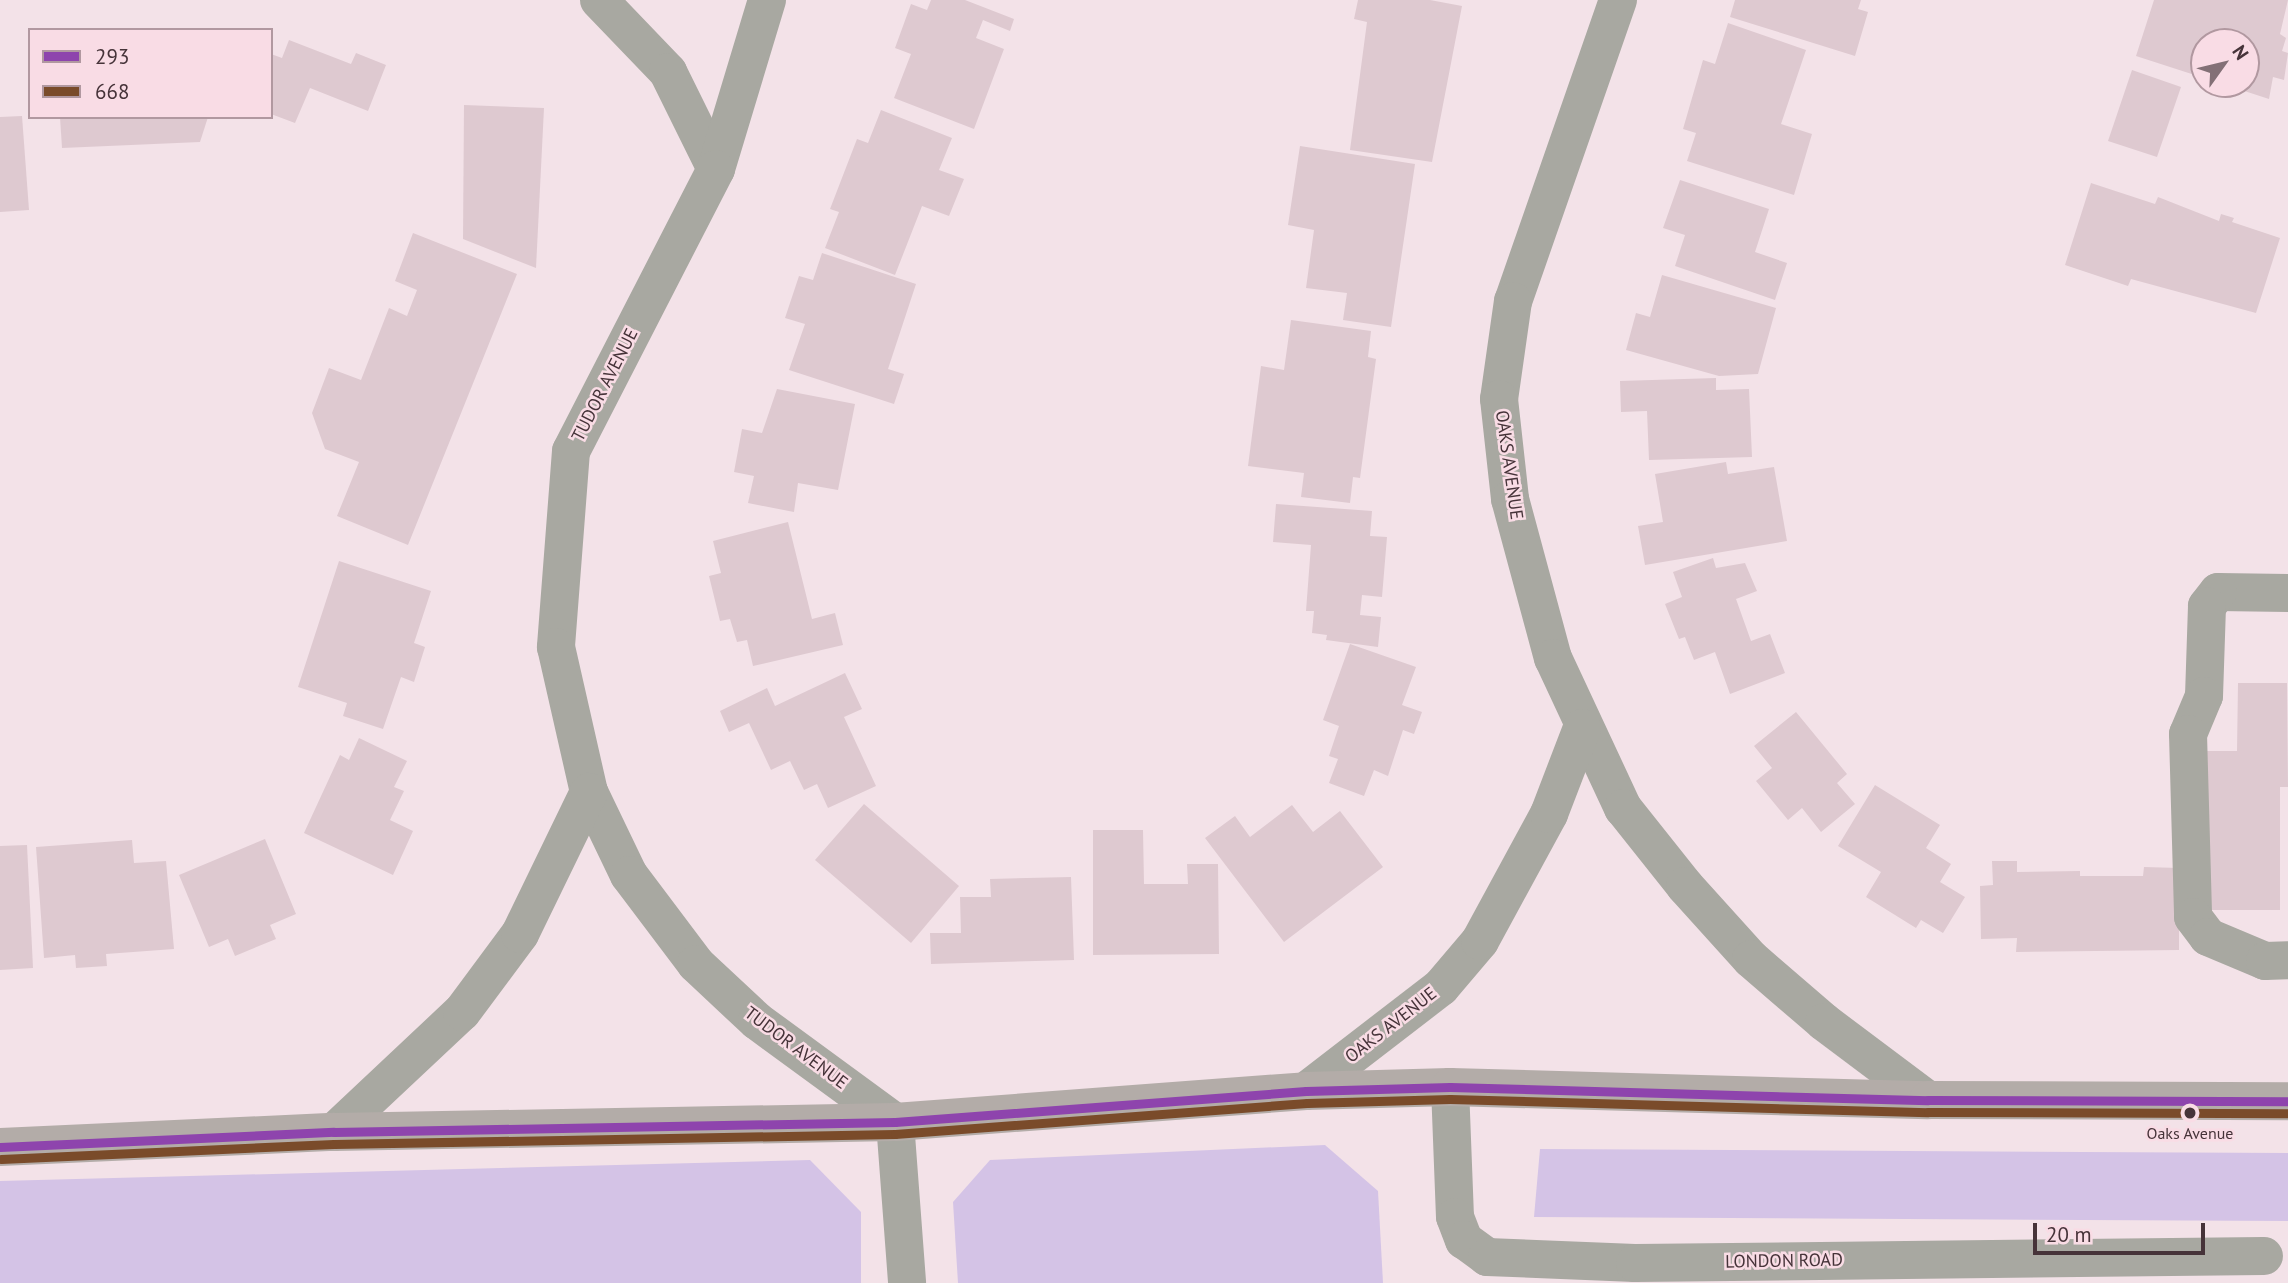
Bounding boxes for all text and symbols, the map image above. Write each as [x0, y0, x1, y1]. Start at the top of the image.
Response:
legend [28, 28, 273, 119]
north arrow [2190, 28, 2260, 98]
text: N [2227, 40, 2254, 64]
text: 293 [95, 43, 129, 70]
text: 668 [95, 78, 129, 105]
street label: TUDOR AVENUE [567, 325, 643, 445]
street label: OAKS AVENUE [1491, 409, 1527, 521]
street label: OAKS AVENUE [1341, 982, 1441, 1068]
street label: TUDOR AVENUE [740, 1002, 852, 1094]
marker: Oaks Avenue [2183, 1106, 2197, 1120]
place label: Oaks Avenue [2146, 1123, 2234, 1143]
scale bar [2036, 1210, 2208, 1254]
text: 20 m [2046, 1221, 2092, 1248]
street label: LONDON ROAD [1725, 1249, 1843, 1273]

